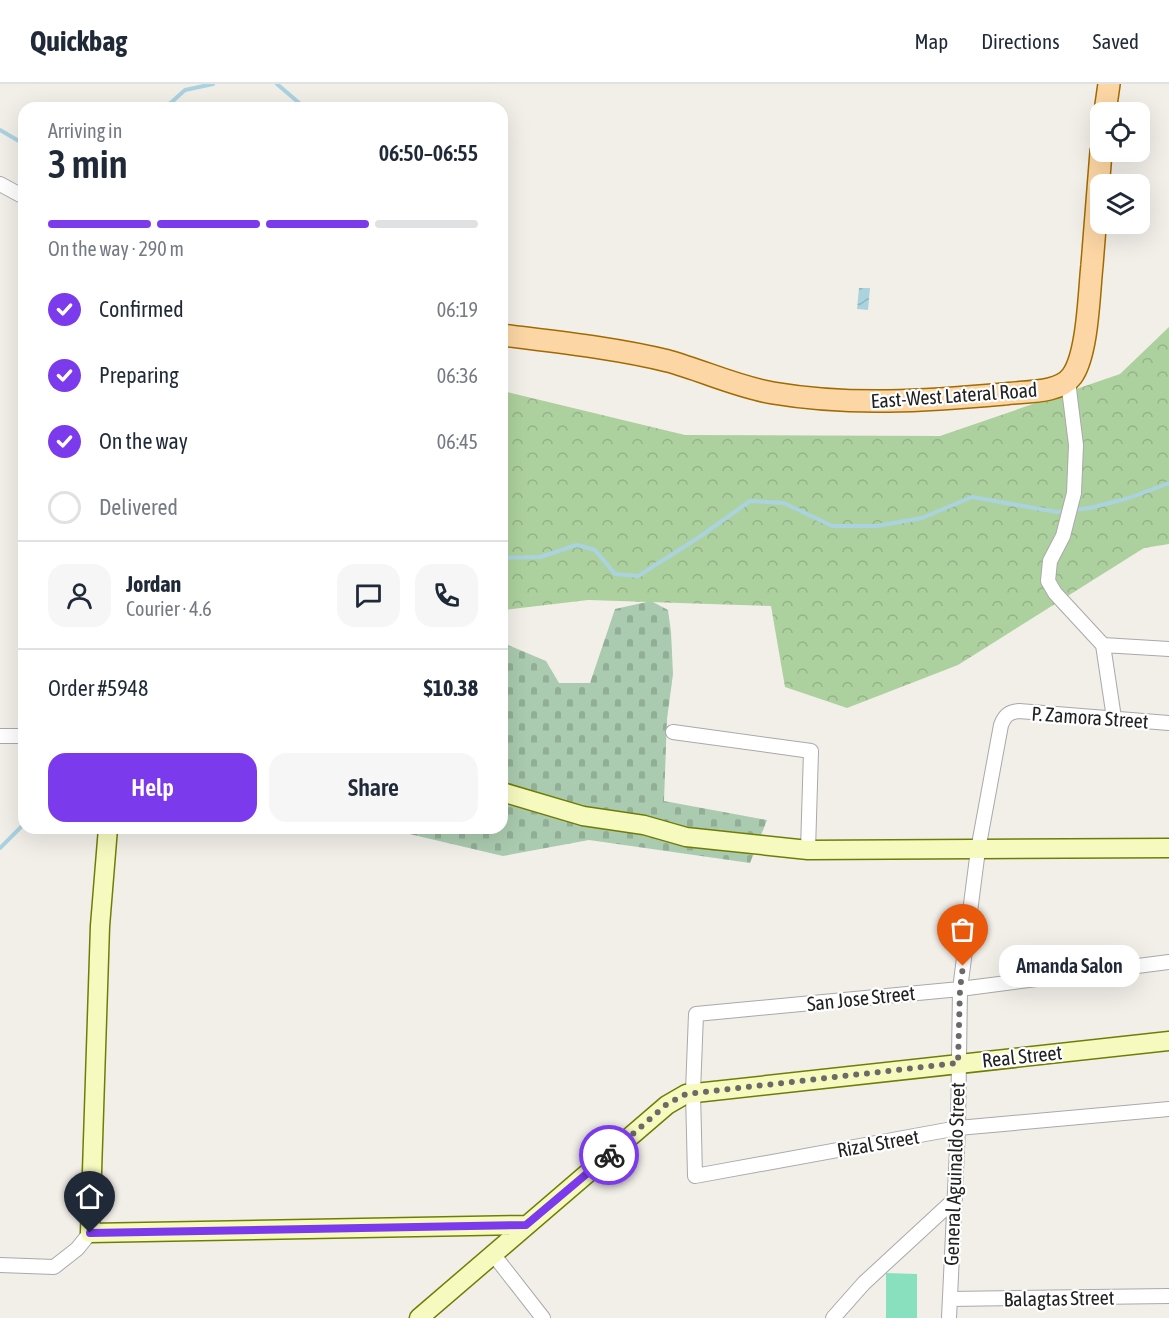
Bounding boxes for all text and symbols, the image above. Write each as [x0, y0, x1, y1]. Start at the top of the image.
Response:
text: Quickbag [30, 25, 127, 57]
text: Map [914, 29, 948, 53]
text: Directions [981, 29, 1060, 53]
text: Saved [1093, 29, 1139, 53]
map controls [1090, 102, 1150, 234]
button: locate [1090, 102, 1150, 162]
text: Arriving in [48, 119, 122, 142]
text: 06:50–06:55 [379, 140, 478, 166]
text: 3 min [48, 142, 128, 186]
button: layers [1090, 174, 1150, 234]
text: On the way · 290 m [48, 237, 184, 260]
icon: check [48, 293, 81, 326]
text: Confirmed [99, 296, 184, 322]
text: 06:19 [437, 298, 478, 321]
icon: check [48, 359, 81, 392]
text: Preparing [99, 362, 179, 388]
text: 06:36 [437, 364, 478, 387]
street label: East-West Lateral Road [870, 378, 1038, 412]
icon: check [48, 425, 81, 458]
text: On the way [99, 428, 188, 454]
text: 06:45 [437, 430, 478, 453]
text: Delivered [99, 494, 178, 520]
button: person [48, 564, 111, 627]
button: chat [337, 564, 400, 627]
button: phone [415, 564, 478, 627]
text: Jordan [126, 571, 181, 597]
text: Courier · 4.6 [126, 597, 212, 620]
text: Order #5948 [48, 675, 148, 701]
text: $10.38 [423, 675, 478, 701]
street label: P. Zamora Street [1031, 701, 1150, 733]
button: Help [48, 753, 257, 822]
button: Share [269, 753, 478, 822]
pin [937, 904, 988, 966]
icon: bag [946, 913, 979, 946]
callout: Amanda Salon [999, 945, 1140, 987]
text: Amanda Salon [1016, 954, 1123, 977]
street label: San Jose Street [806, 981, 916, 1015]
street label: Real Street [981, 1040, 1063, 1072]
street label: General Aguinaldo Street [939, 1082, 969, 1266]
street label: Rizal Street [835, 1124, 921, 1162]
courier [579, 1125, 639, 1185]
icon: bike [593, 1139, 626, 1172]
pin [64, 1171, 115, 1233]
icon: home [73, 1180, 106, 1213]
street label: Balagtas Street [1003, 1286, 1115, 1310]

